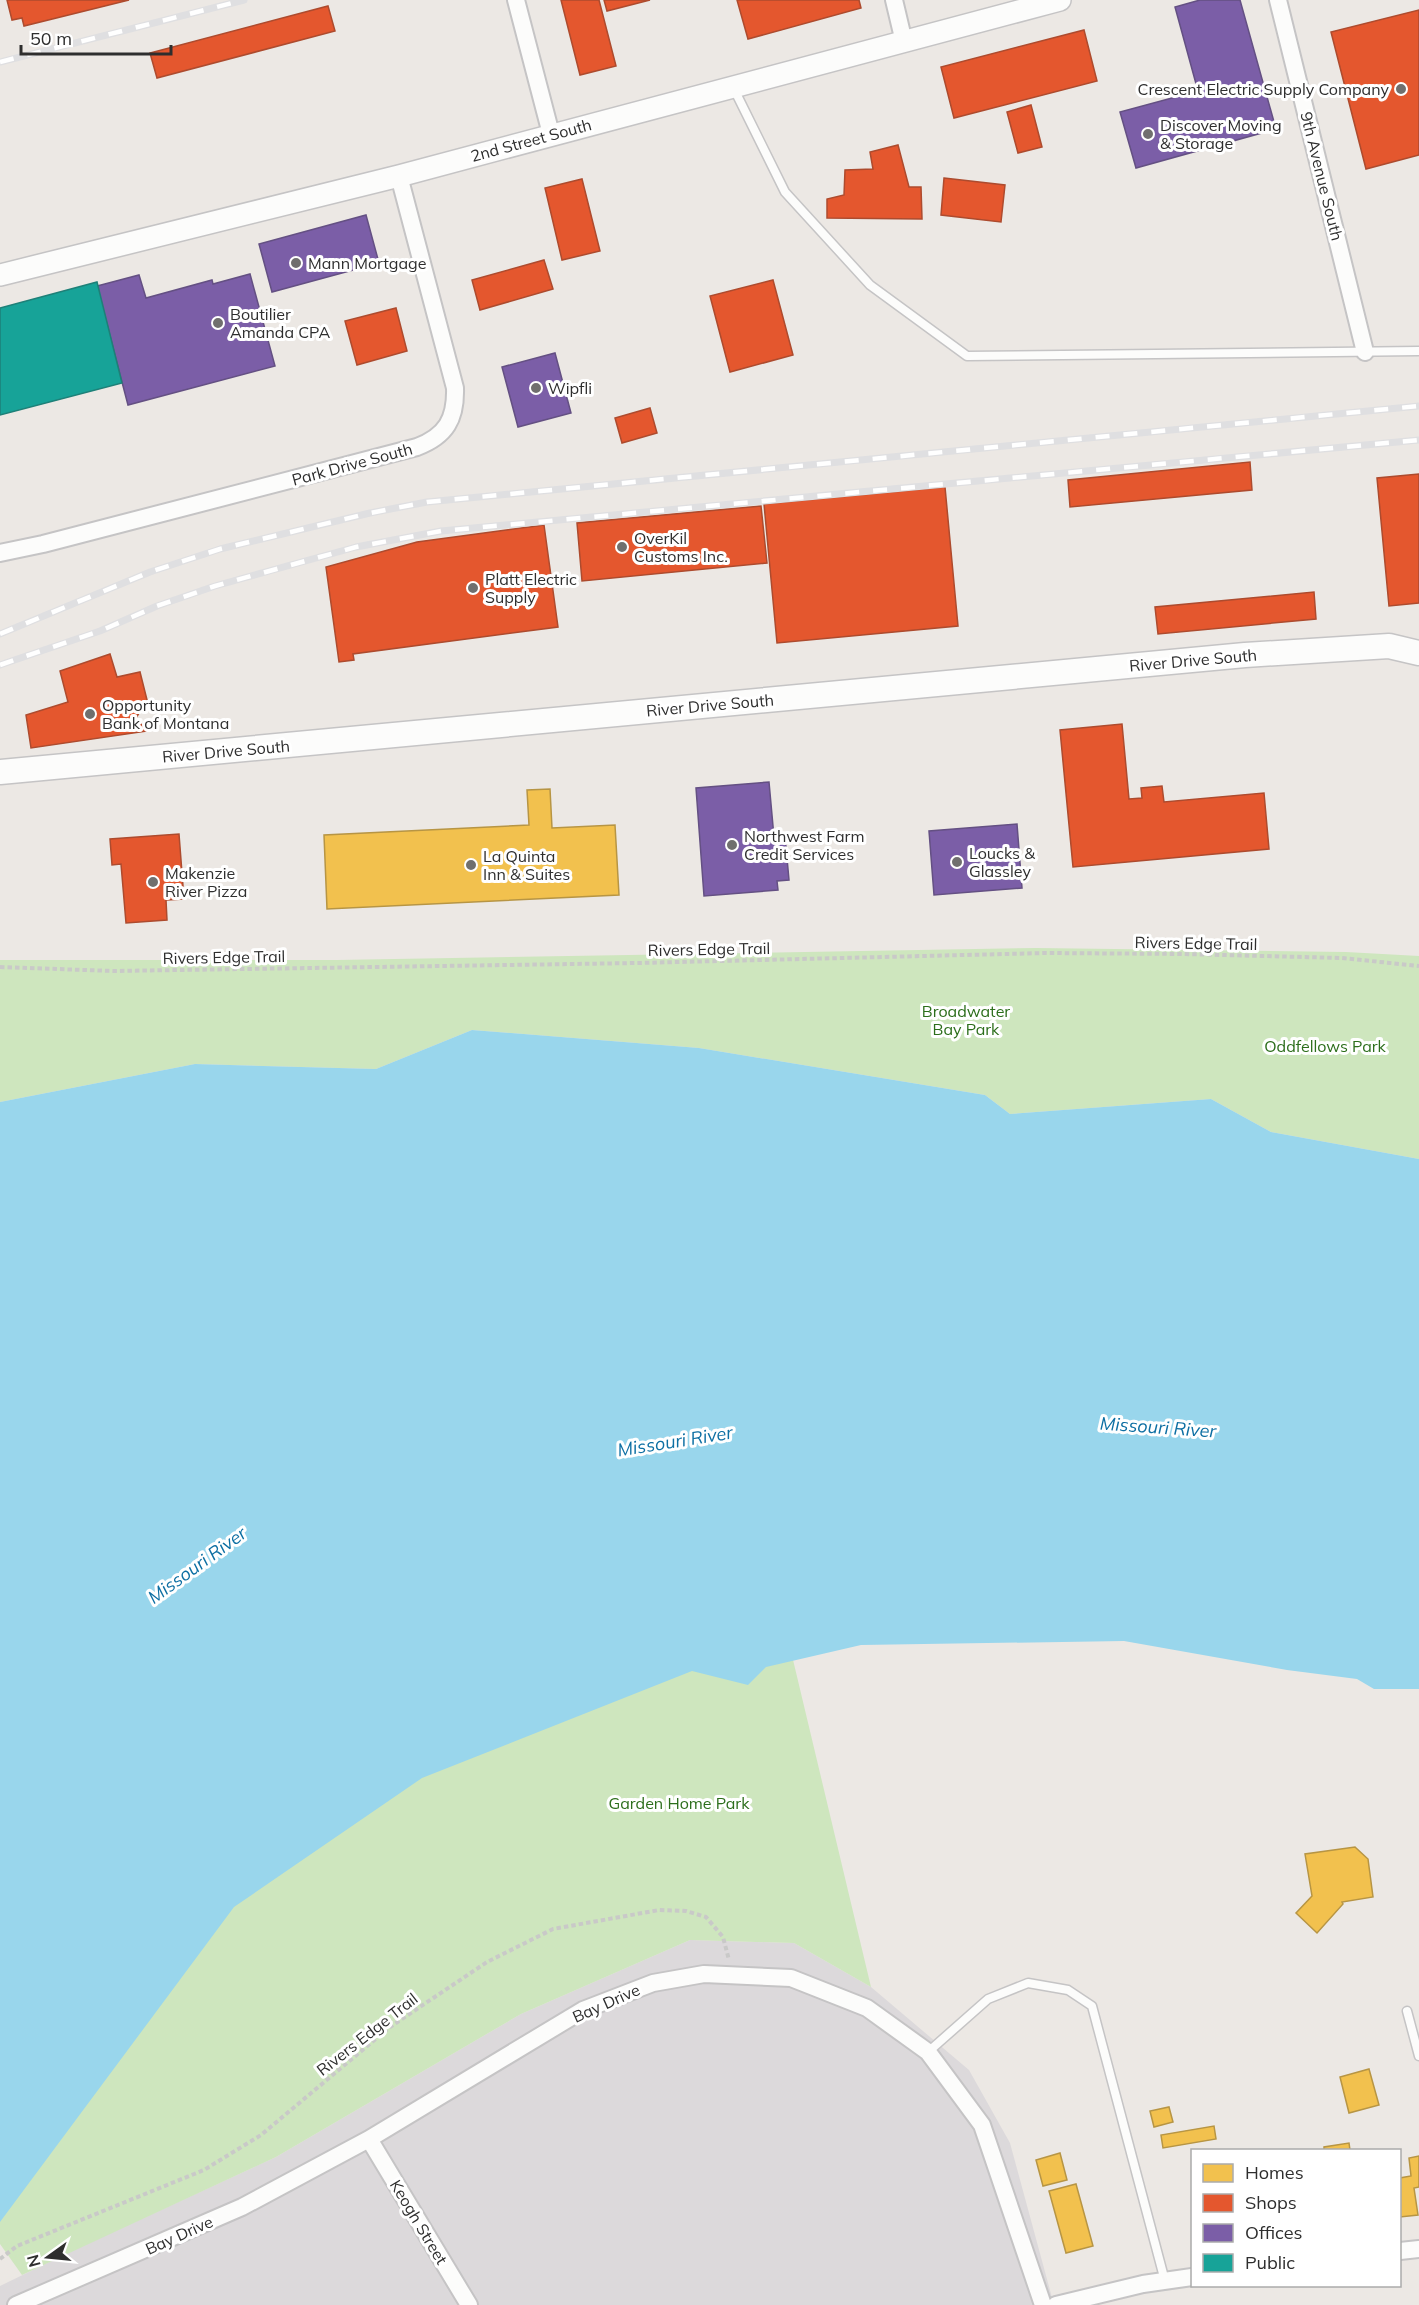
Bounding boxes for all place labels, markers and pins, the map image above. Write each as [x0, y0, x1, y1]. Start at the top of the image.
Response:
place label: Crescent Electric Supply Company [1137, 79, 1389, 99]
marker: Crescent Electric Supply Company [1394, 82, 1408, 96]
place label: Discover Moving & Storage [1160, 115, 1282, 153]
marker: Discover Moving & Storage [1141, 127, 1155, 141]
place label: Mann Mortgage [308, 253, 426, 273]
marker: Mann Mortgage [289, 256, 303, 270]
place label: Boutilier Amanda CPA [230, 304, 330, 342]
marker: Boutilier Amanda CPA [211, 316, 225, 330]
place label: Wipfli [548, 378, 592, 398]
marker: Wipfli [529, 381, 543, 395]
place label: OverKil Customs Inc. [634, 528, 728, 566]
marker: OverKil Customs Inc. [615, 540, 629, 554]
place label: Platt Electric Supply [485, 569, 577, 607]
marker: Platt Electric Supply [466, 581, 480, 595]
place label: Opportunity Bank of Montana [102, 695, 229, 733]
marker: Opportunity Bank of Montana [83, 707, 97, 721]
place label: Northwest Farm Credit Services [744, 826, 864, 864]
marker: Northwest Farm Credit Services [725, 838, 739, 852]
place label: Loucks & Glassley [969, 843, 1035, 881]
place label: La Quinta Inn & Suites [483, 846, 570, 884]
marker: Loucks & Glassley [950, 855, 964, 869]
marker: La Quinta Inn & Suites [464, 858, 478, 872]
place label: Makenzie River Pizza [165, 863, 247, 901]
marker: Makenzie River Pizza [146, 875, 160, 889]

